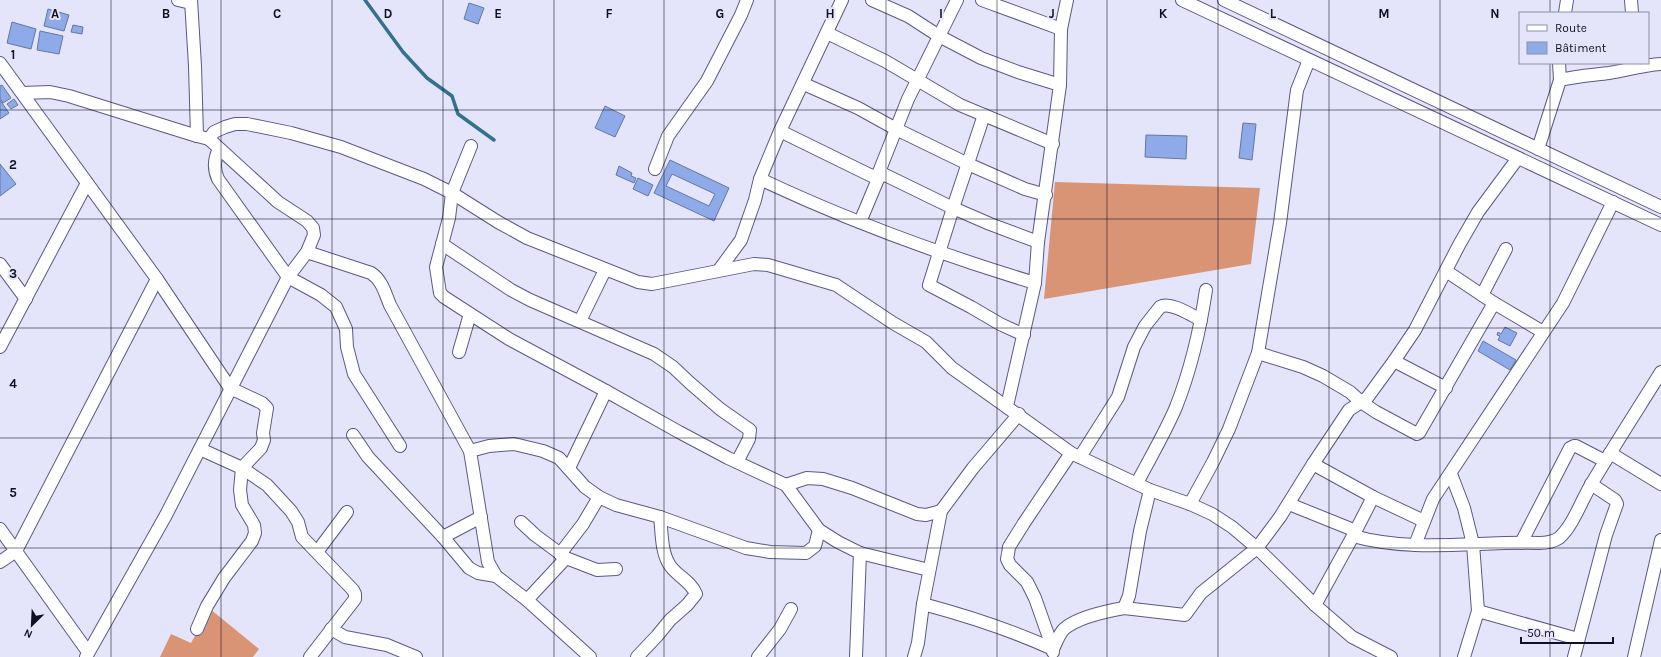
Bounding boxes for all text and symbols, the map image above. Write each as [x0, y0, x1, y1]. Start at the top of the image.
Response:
text: A [51, 6, 59, 21]
text: B [162, 6, 170, 21]
text: C [273, 6, 281, 21]
text: D [384, 6, 393, 21]
text: E [494, 6, 502, 21]
text: F [605, 6, 613, 21]
text: G [716, 6, 724, 21]
text: H [825, 6, 835, 21]
text: I [939, 6, 943, 21]
text: J [1049, 6, 1055, 21]
text: K [1159, 6, 1168, 21]
text: L [1270, 6, 1277, 21]
text: M [1378, 6, 1390, 21]
text: N [1490, 6, 1500, 21]
legend [1519, 12, 1649, 64]
text: Route [1555, 21, 1587, 35]
text: Bâtiment [1555, 41, 1607, 55]
text: 1 [11, 47, 15, 62]
text: 2 [9, 157, 17, 172]
text: 3 [9, 266, 17, 281]
text: 4 [9, 376, 17, 391]
text: 5 [9, 485, 17, 500]
north arrow [12, 605, 52, 645]
scale bar [1521, 619, 1613, 645]
text: N [22, 626, 34, 641]
text: 50 m [1527, 626, 1555, 640]

